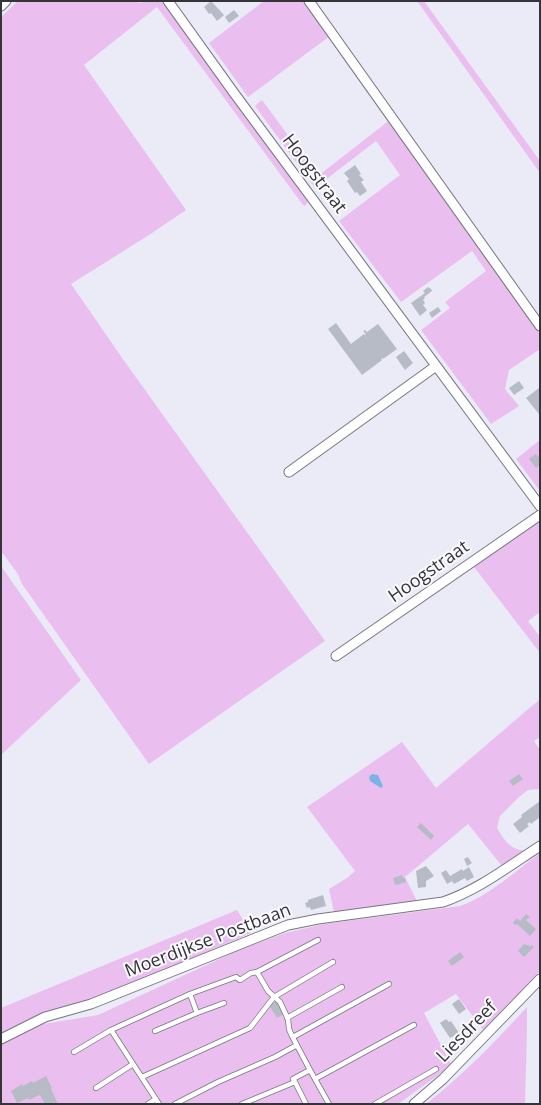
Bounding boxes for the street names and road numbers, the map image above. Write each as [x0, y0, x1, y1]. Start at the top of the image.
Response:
street label: Hoogstraat [277, 130, 351, 218]
street label: Hoogstraat [385, 536, 473, 608]
street label: Moerdijkse Postbaan [122, 899, 294, 983]
street label: Liesdreef [432, 997, 502, 1067]

